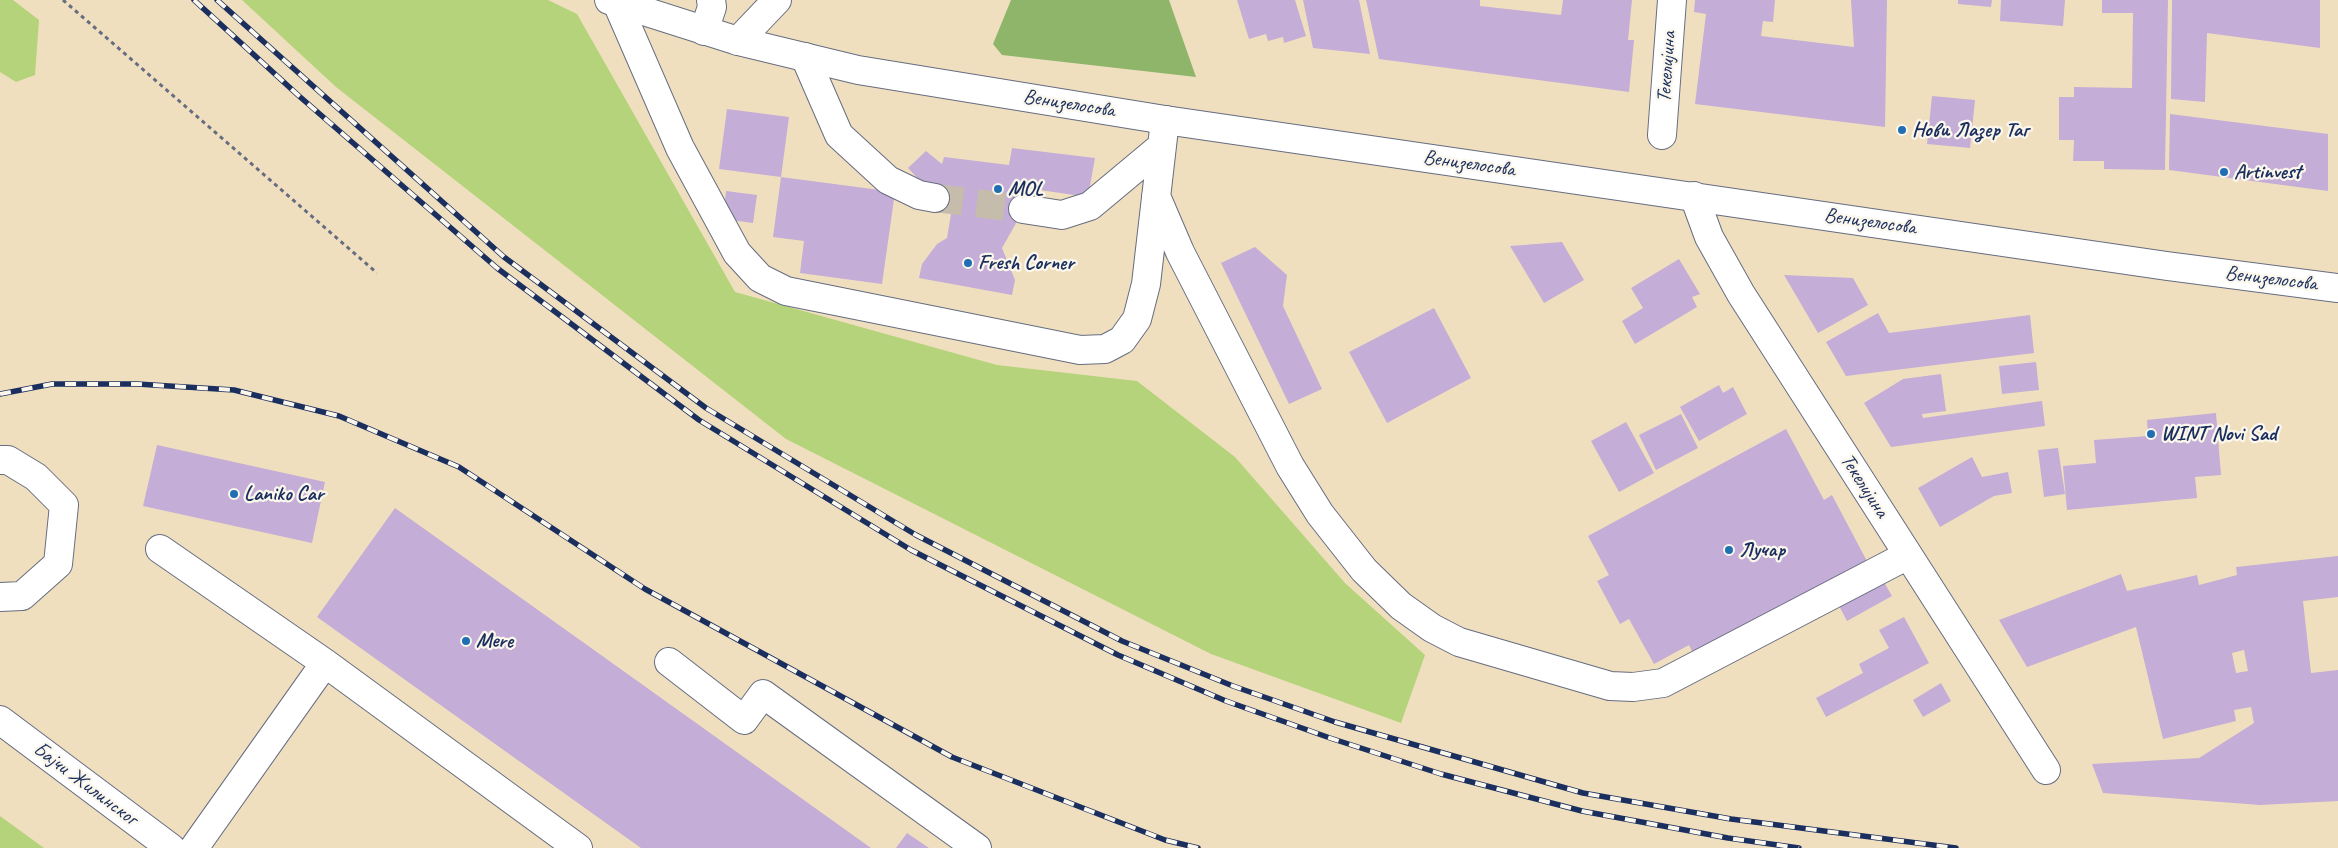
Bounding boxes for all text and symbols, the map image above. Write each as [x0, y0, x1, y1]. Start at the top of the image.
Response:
street label: Текелијина [1652, 31, 1682, 103]
street label: Венизелосова [1021, 84, 1117, 124]
place label: Нови Лазер Таг [1912, 117, 2029, 143]
marker: Нови Лазер Таг [1896, 124, 1908, 136]
street label: Венизелосова [1421, 145, 1517, 183]
place label: Artinvest [2234, 159, 2301, 185]
marker: Artinvest [2218, 166, 2230, 178]
place label: MOL [1008, 176, 1043, 202]
marker: MOL [992, 183, 1004, 195]
street label: Венизелосова [1822, 203, 1918, 241]
place label: Fresh Corner [978, 250, 1074, 276]
marker: Fresh Corner [962, 257, 974, 269]
street label: Венизелосова [2224, 261, 2318, 297]
place label: WINT Novi Sad [2161, 421, 2277, 447]
marker: WINT Novi Sad [2145, 428, 2157, 440]
street label: Текелијина [1834, 449, 1894, 523]
place label: Laniko Car [244, 481, 324, 507]
marker: Laniko Car [228, 488, 240, 500]
place label: Лучар [1739, 537, 1785, 563]
marker: Лучар [1723, 544, 1735, 556]
place label: Mere [476, 628, 513, 654]
marker: Mere [460, 635, 472, 647]
street label: Бајчи Жилинског [28, 737, 142, 831]

